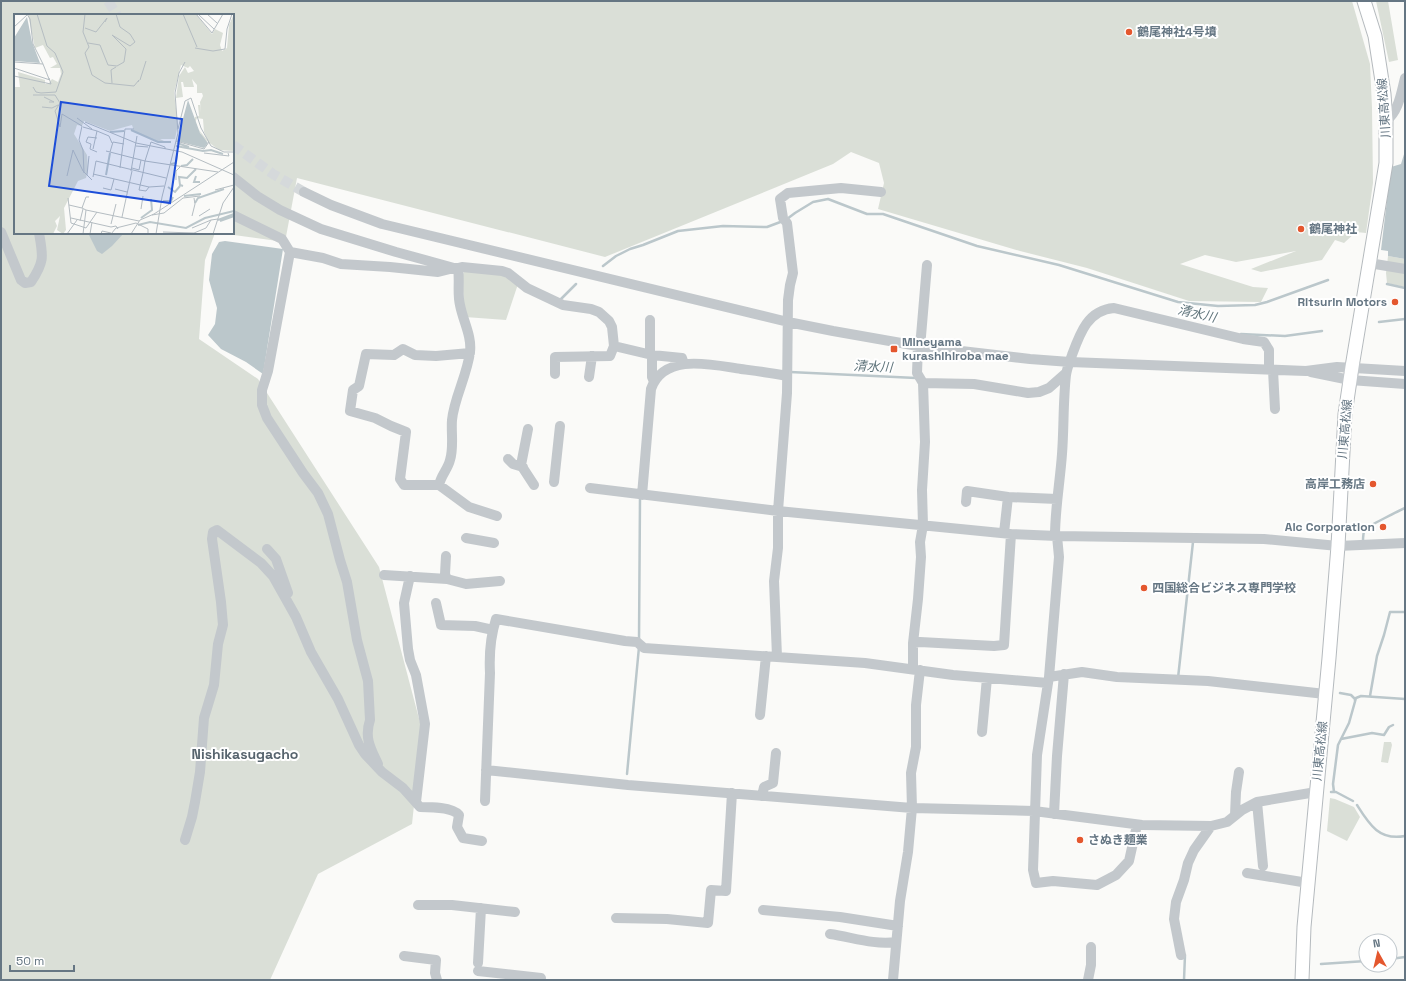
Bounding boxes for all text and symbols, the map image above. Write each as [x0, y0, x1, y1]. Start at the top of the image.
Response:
inset map [14, 14, 234, 234]
place label: 鶴尾神社4号墳 [1137, 24, 1217, 40]
marker: 鶴尾神社4号墳 [1124, 27, 1134, 37]
street label: 川東高松線 [1374, 78, 1394, 138]
place label: 鶴尾神社 [1309, 221, 1357, 237]
marker: 鶴尾神社 [1296, 224, 1306, 234]
place label: Ritsurin Motors [1297, 294, 1387, 310]
marker: Ritsurin Motors [1390, 297, 1400, 307]
water label: 清水川 [1176, 301, 1220, 327]
place label: Mineyama kurashihiroba mae [902, 334, 1009, 364]
marker: Mineyama kurashihiroba mae [889, 344, 899, 354]
water label: 清水川 [853, 357, 895, 376]
street label: 川東高松線 [1334, 398, 1356, 460]
place label: 高岸工務店 [1305, 476, 1365, 492]
marker: 高岸工務店 [1368, 479, 1378, 489]
place label: Aic Corporation [1285, 519, 1375, 535]
marker: Aic Corporation [1378, 522, 1388, 532]
place label: 四国総合ビジネス専門学校 [1152, 580, 1296, 596]
marker: 四国総合ビジネス専門学校 [1139, 583, 1149, 593]
street label: 川東高松線 [1309, 720, 1331, 782]
district label: Nishikasugacho [192, 745, 298, 763]
place label: さぬき麺業 [1088, 832, 1148, 848]
marker: さぬき麺業 [1075, 835, 1085, 845]
north arrow [1358, 933, 1398, 973]
text: N [1372, 936, 1381, 951]
scale bar [10, 947, 74, 973]
text: 50 m [16, 953, 44, 969]

